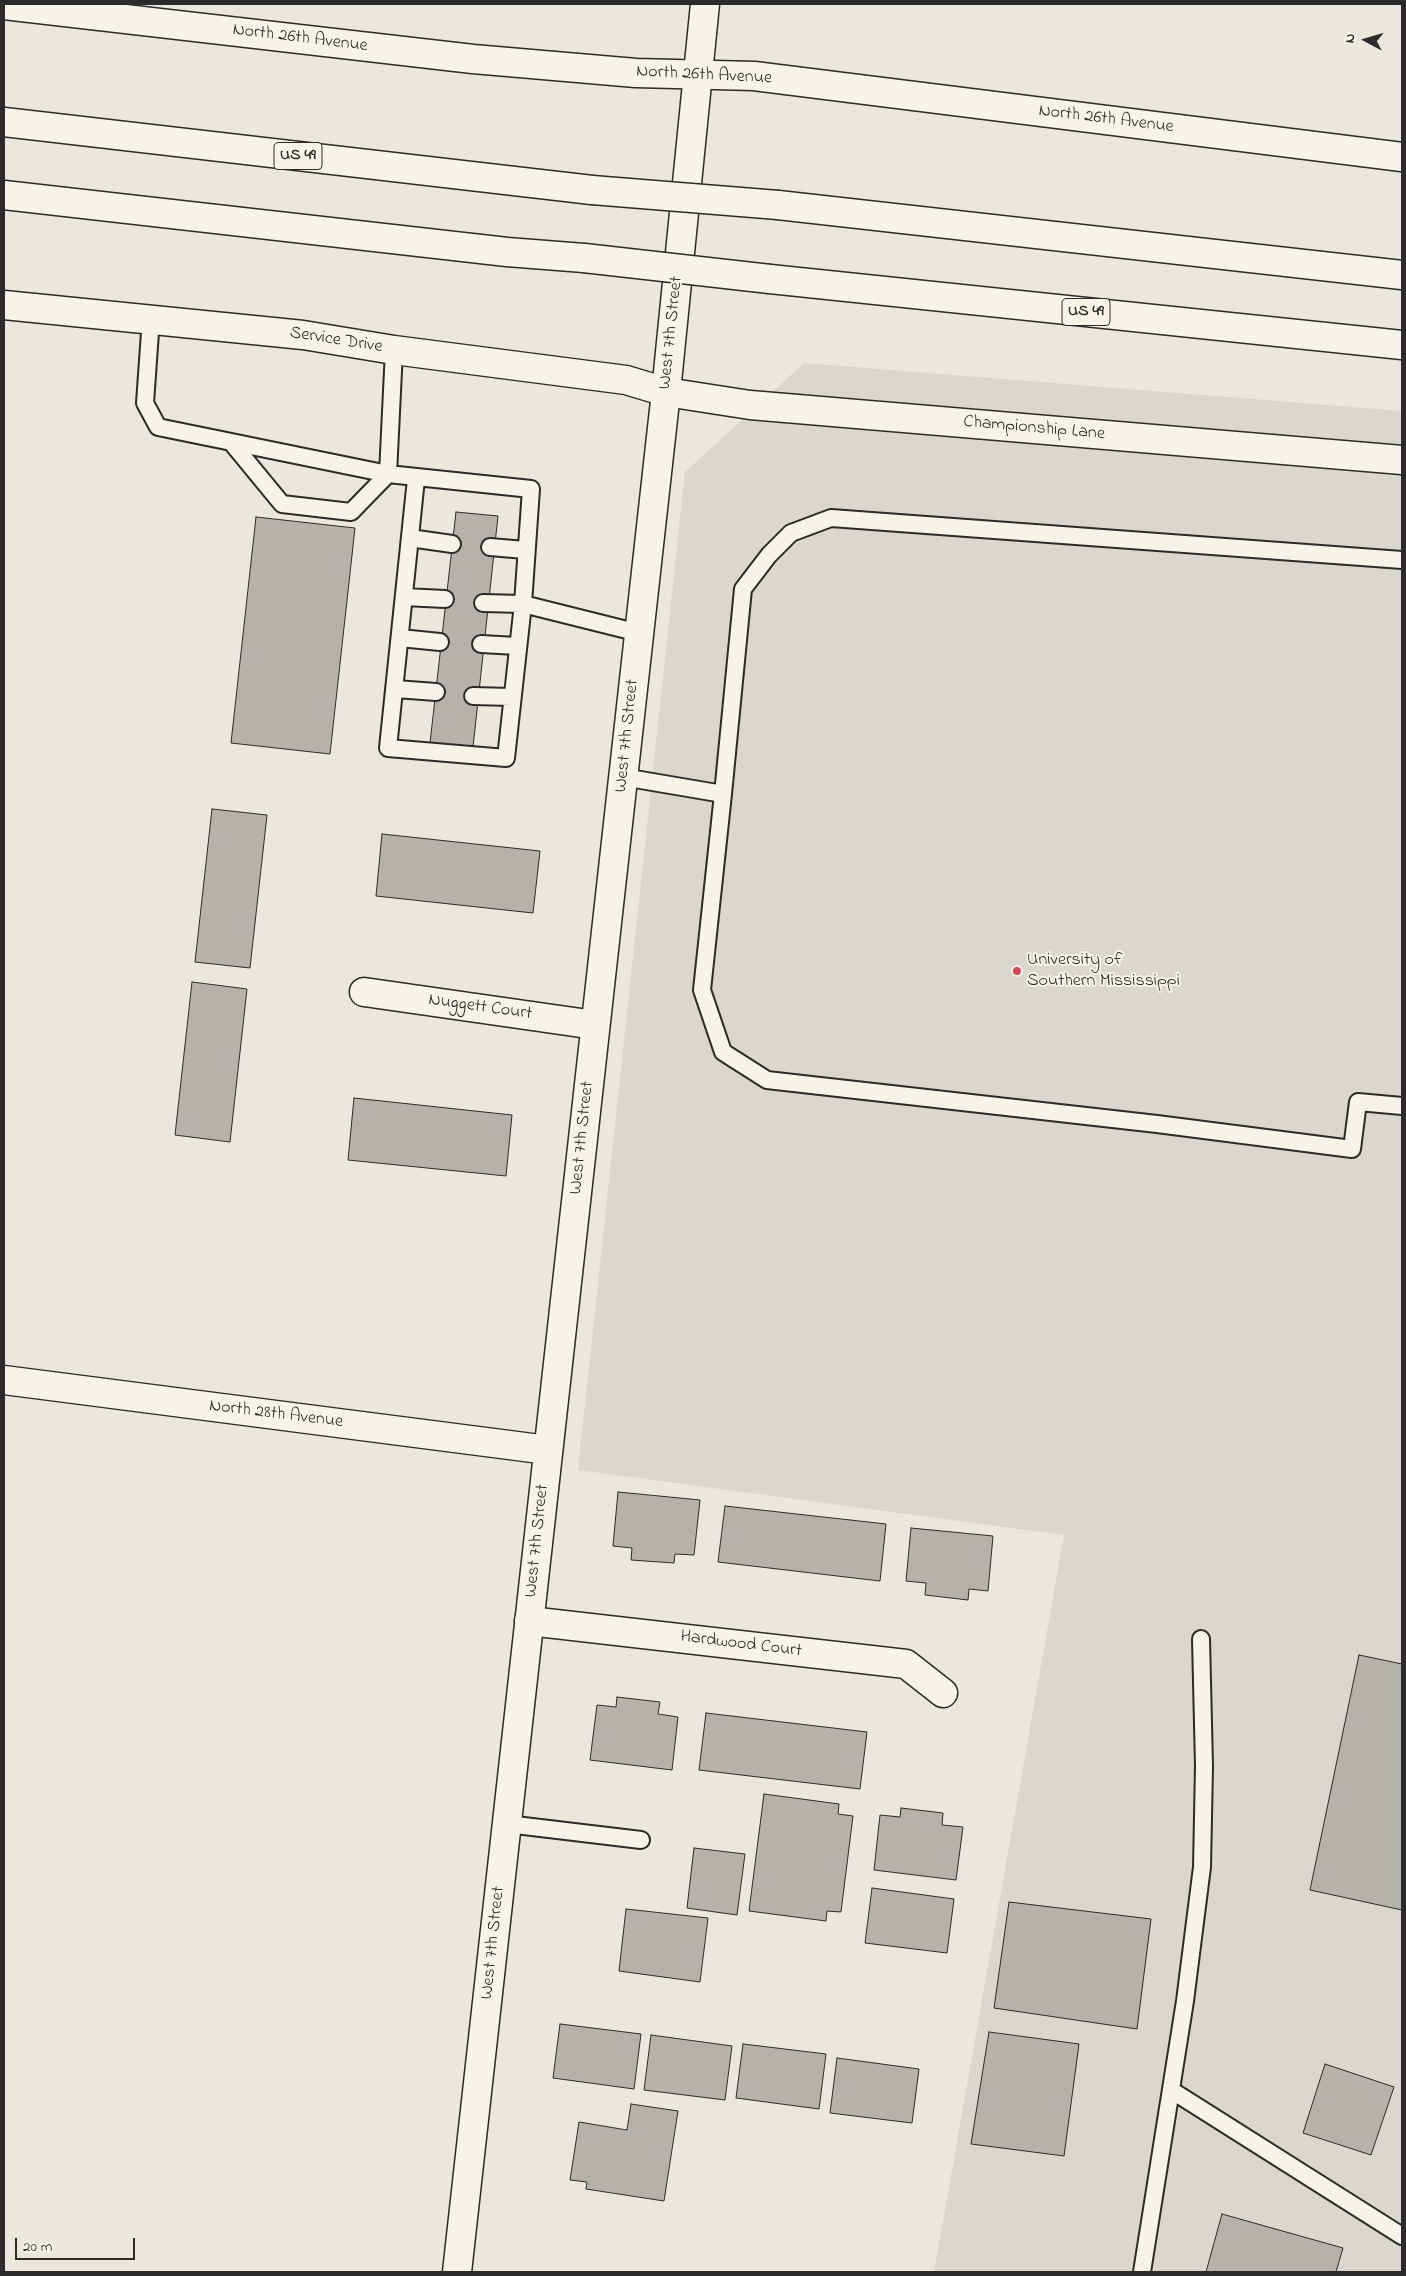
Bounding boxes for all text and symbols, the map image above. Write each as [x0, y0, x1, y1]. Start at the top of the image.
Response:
north arrow [1341, 15, 1391, 65]
street label: North 26th Avenue [231, 20, 369, 58]
text: N [1340, 33, 1362, 44]
street label: North 26th Avenue [636, 62, 772, 90]
street label: North 26th Avenue [1037, 101, 1175, 139]
road number: US 49 [274, 142, 322, 170]
street label: West 7th Street [655, 275, 689, 391]
road number: US 49 [1062, 298, 1110, 326]
street label: Service Drive [288, 323, 384, 359]
street label: Championship Lane [962, 412, 1106, 446]
street label: West 7th Street [611, 678, 645, 794]
place label: University of Southern Mississippi [1027, 950, 1180, 992]
marker: University of Southern Mississippi [1011, 965, 1023, 977]
street label: Nuggett Court [427, 990, 533, 1026]
street label: West 7th Street [566, 1080, 600, 1196]
street label: North 28th Avenue [208, 1396, 344, 1434]
street label: West 7th Street [521, 1483, 555, 1599]
street label: Hardwood Court [679, 1627, 803, 1663]
street label: West 7th Street [477, 1885, 511, 2001]
scale bar [18, 2228, 138, 2260]
text: 20 m [23, 2236, 52, 2258]

